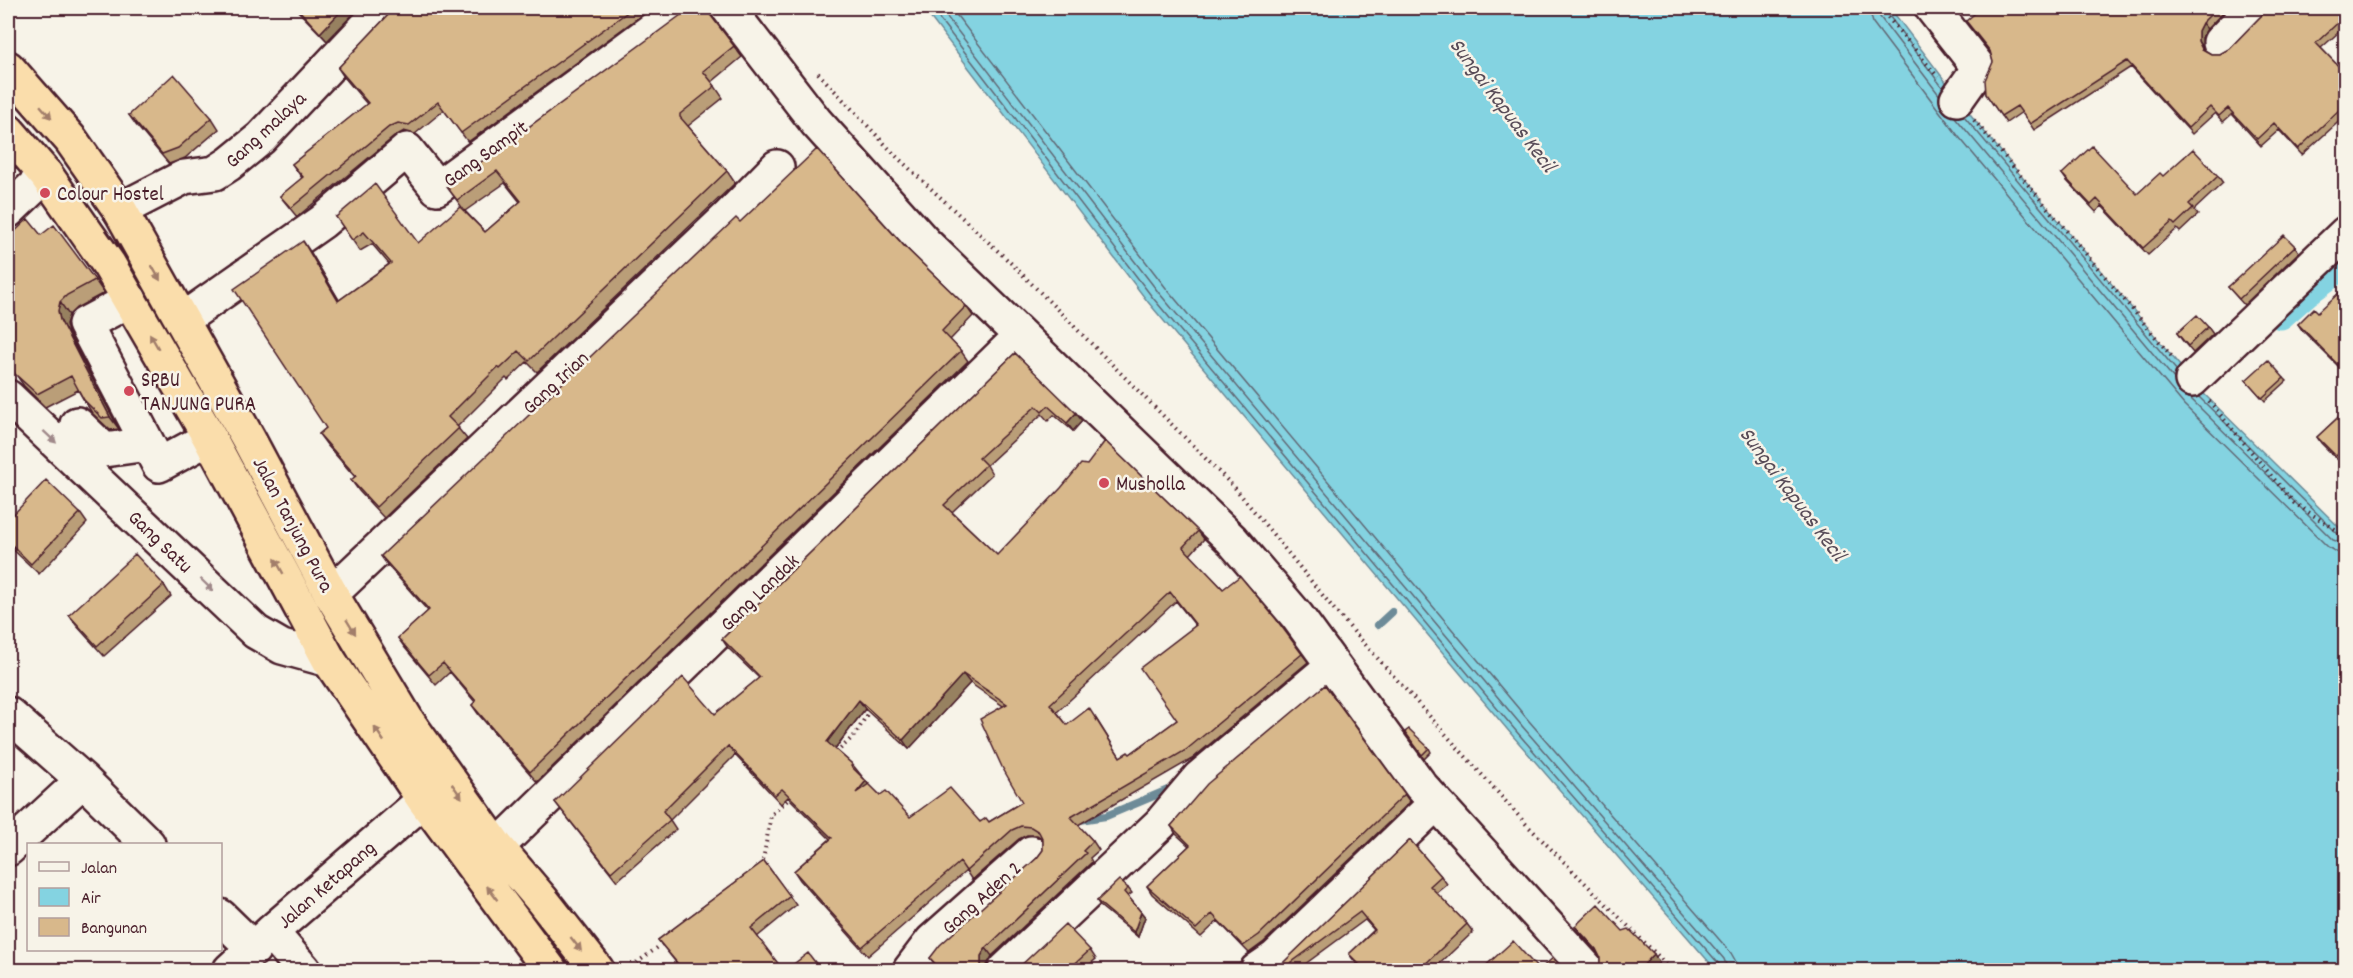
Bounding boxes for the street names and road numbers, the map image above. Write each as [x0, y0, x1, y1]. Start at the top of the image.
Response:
street label: Gang malaya [220, 85, 315, 177]
street label: Gang Sampit [438, 114, 536, 197]
street label: Gang Irian [517, 345, 597, 423]
street label: Jalan Tanjung Pura [243, 452, 340, 599]
street label: Gang Satu [120, 505, 198, 582]
street label: Gang Landak [714, 548, 808, 640]
street label: Jalan Ketapang [272, 835, 384, 938]
street label: Gang Aden 2 [936, 855, 1030, 943]

